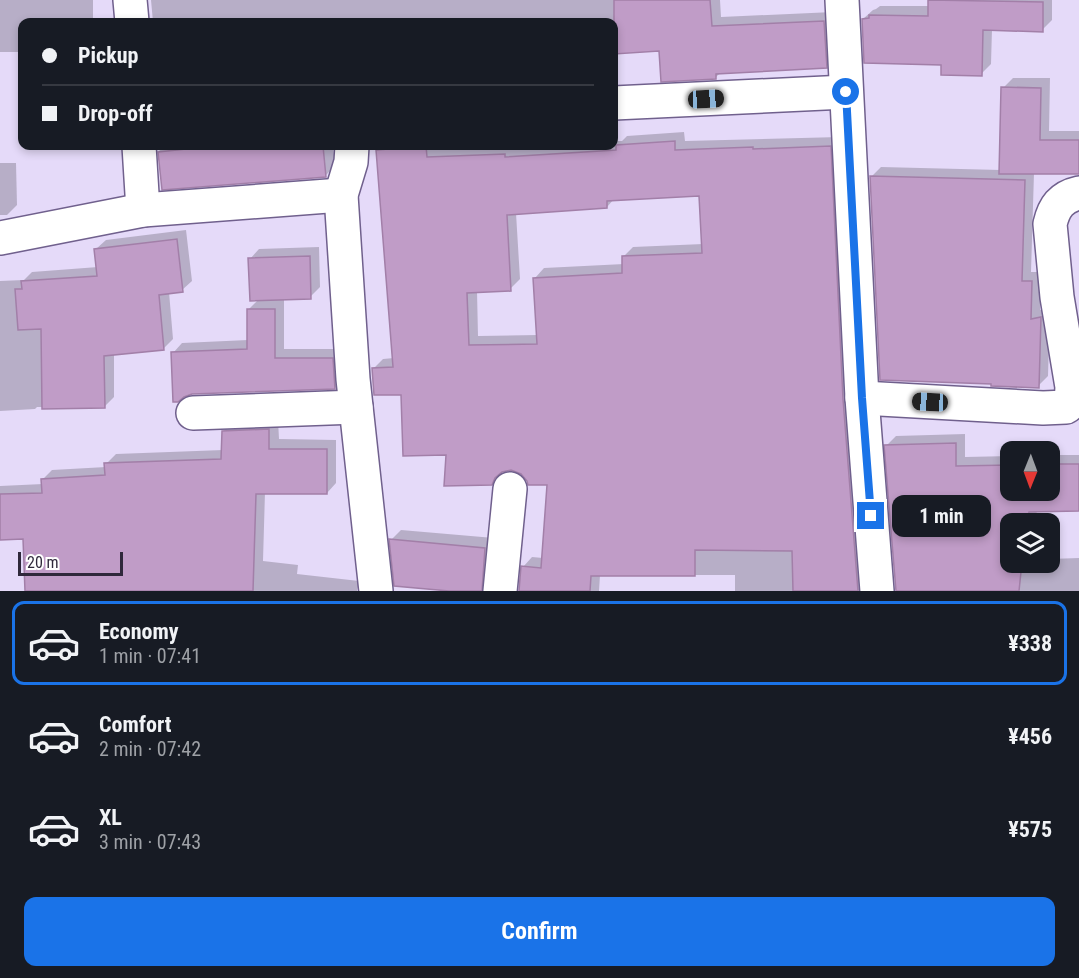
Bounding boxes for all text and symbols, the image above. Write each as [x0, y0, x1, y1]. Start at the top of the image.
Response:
text: Pickup [78, 43, 138, 68]
route start [832, 78, 859, 105]
car [688, 89, 724, 109]
text: Drop-off [78, 101, 152, 126]
car [912, 392, 948, 412]
north arrow [1000, 441, 1060, 501]
map controls [1000, 441, 1060, 573]
callout: 1 min [892, 495, 991, 537]
route end [857, 502, 884, 529]
text: 1 min [919, 504, 964, 528]
button: layers [1000, 513, 1060, 573]
scale bar [18, 549, 123, 576]
text: 20 m [27, 553, 59, 572]
icon: car [27, 616, 81, 670]
text: Economy [99, 619, 179, 644]
text: ¥338 [1008, 631, 1052, 656]
text: 1 min · 07:41 [99, 644, 201, 668]
icon: car [27, 709, 81, 763]
text: Comfort [99, 712, 172, 737]
text: ¥456 [1008, 724, 1052, 749]
text: 2 min · 07:42 [99, 737, 201, 761]
icon: car [27, 802, 81, 856]
text: XL [99, 805, 122, 830]
text: ¥575 [1008, 817, 1052, 842]
text: 3 min · 07:43 [99, 830, 201, 854]
button: Confirm [24, 897, 1055, 966]

